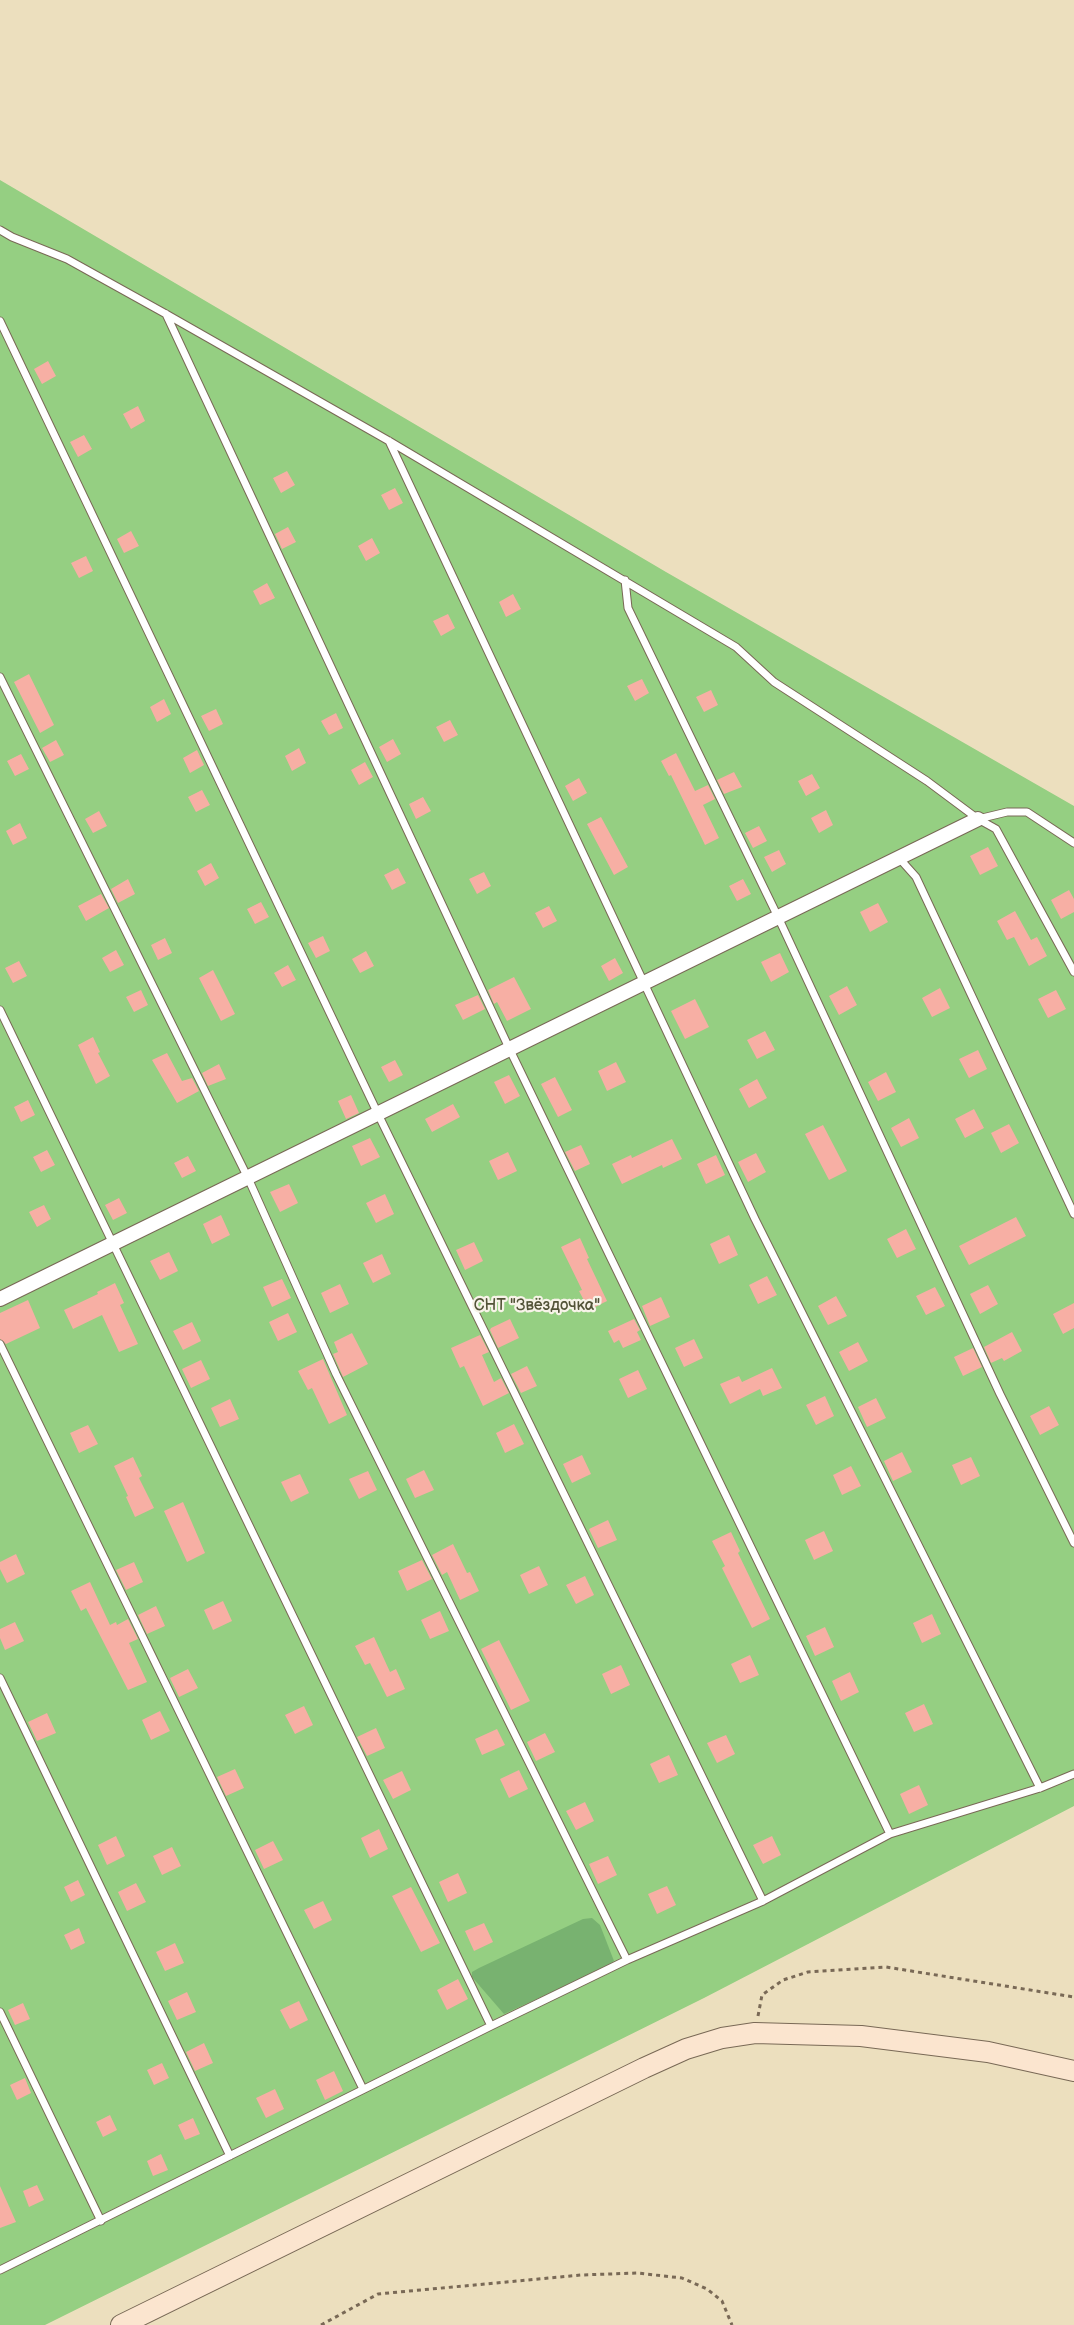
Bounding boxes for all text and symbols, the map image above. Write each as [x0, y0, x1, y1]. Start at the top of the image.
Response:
park label: СНТ "Звёздочка" [474, 1296, 600, 1316]

